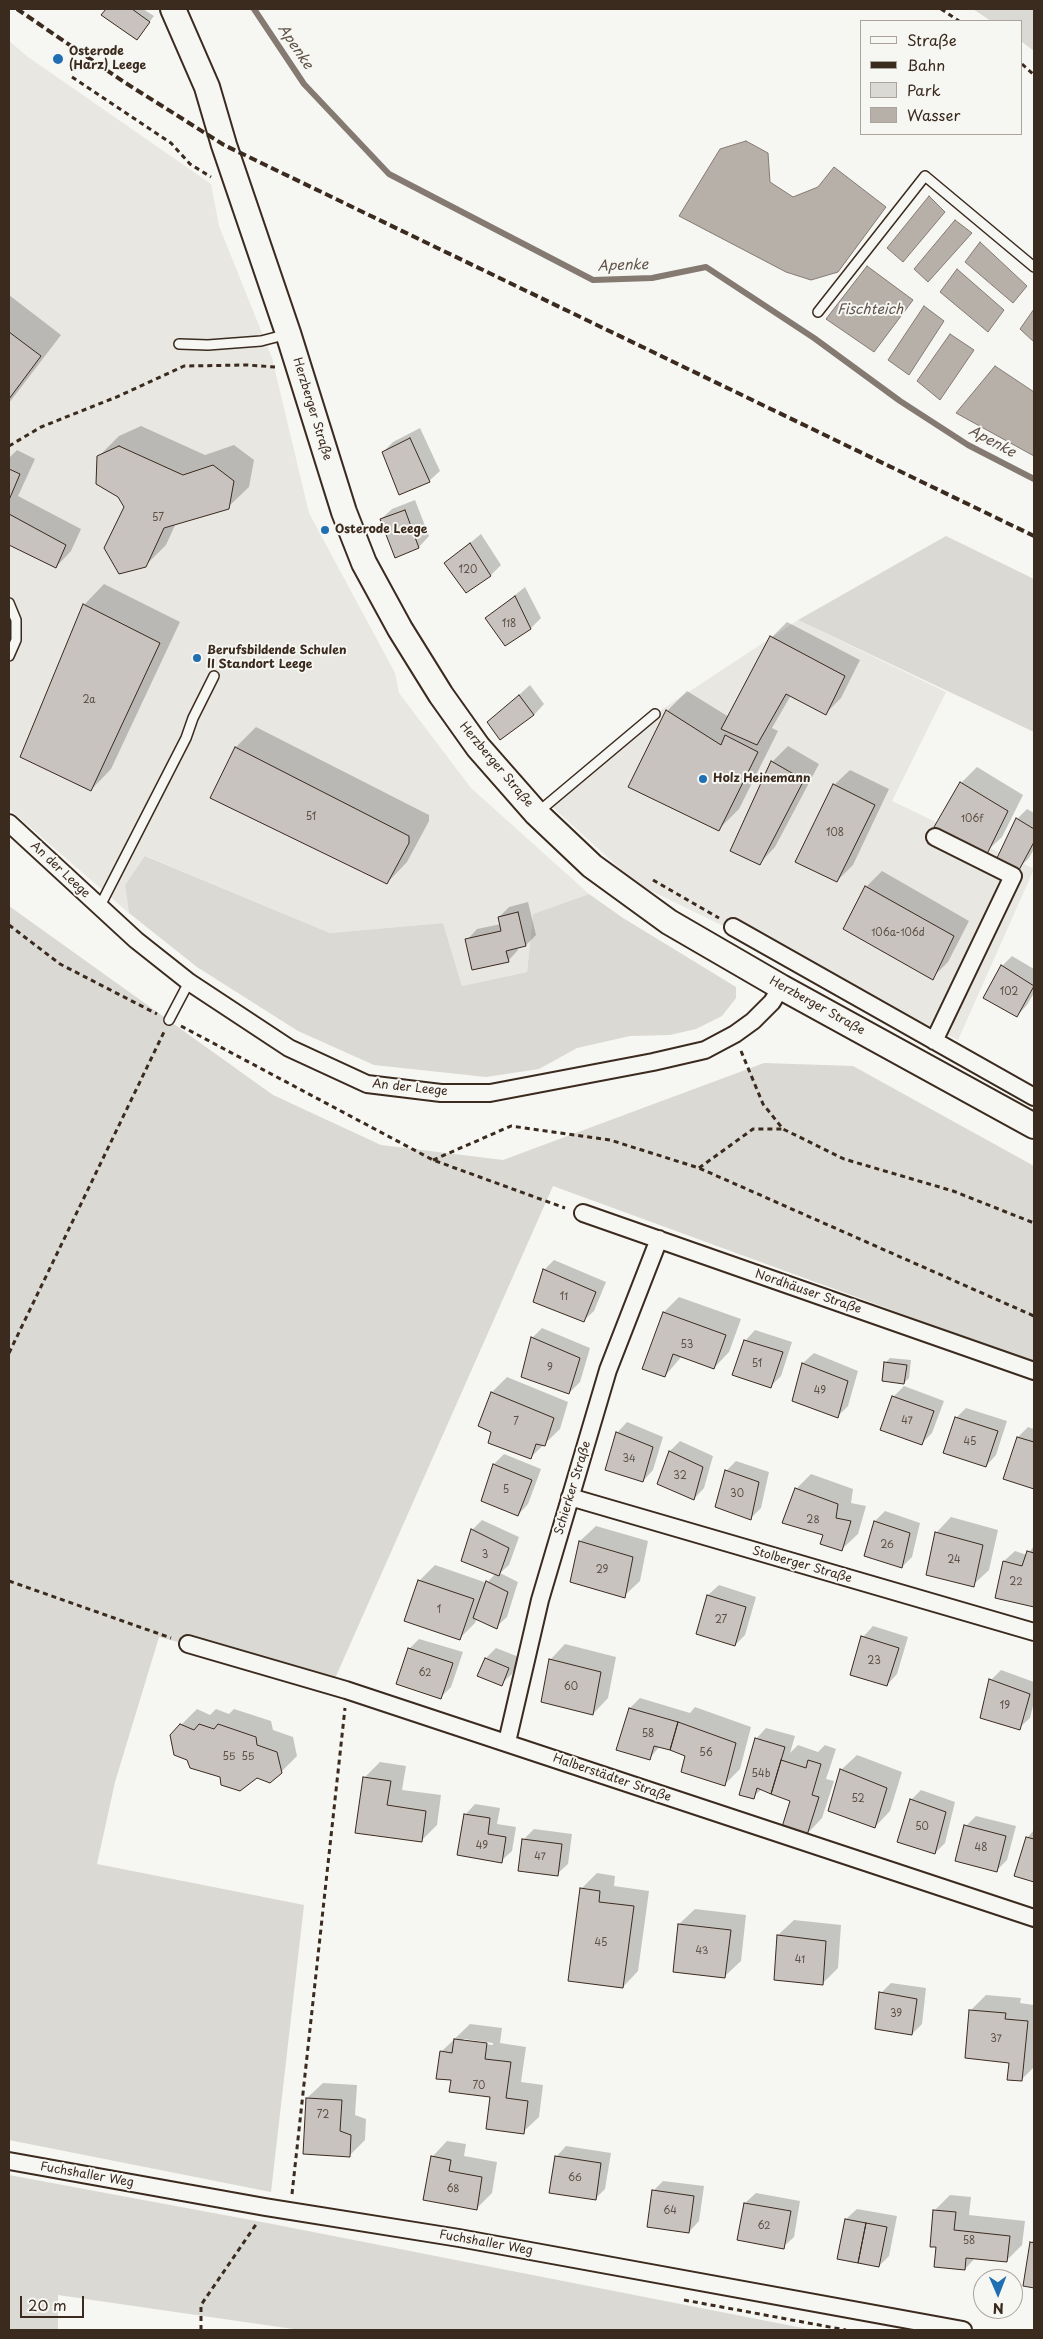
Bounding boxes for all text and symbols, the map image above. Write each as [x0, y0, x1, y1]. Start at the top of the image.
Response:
legend [860, 20, 1023, 135]
water label: Apenke [274, 21, 316, 73]
text: Straße [907, 28, 957, 51]
place label: Osterode (Harz) Leege [69, 45, 146, 73]
marker: Osterode (Harz) Leege [51, 52, 65, 66]
text: Bahn [907, 53, 945, 76]
text: Park [907, 78, 941, 101]
text: Wasser [907, 103, 960, 126]
water label: Apenke [597, 257, 649, 275]
water label: Fischteich [837, 302, 903, 318]
street label: Herzberger Straße [290, 356, 334, 462]
water label: Apenke [966, 423, 1018, 461]
house number: 57 [152, 512, 164, 524]
place label: Osterode Leege [335, 523, 427, 537]
marker: Osterode Leege [319, 524, 331, 536]
house number: 120 [459, 564, 477, 576]
house number: 118 [502, 618, 516, 630]
place label: Berufsbildende Schulen II Standort Leege [207, 644, 346, 672]
marker: Berufsbildende Schulen II Standort Leege [191, 652, 203, 664]
house number: 2a [82, 694, 96, 706]
street label: Herzberger Straße [456, 719, 536, 811]
place label: Holz Heinemann [713, 772, 810, 786]
marker: Holz Heinemann [697, 773, 709, 785]
house number: 51 [306, 811, 316, 823]
house number: 106f [961, 813, 983, 825]
house number: 108 [826, 827, 844, 839]
street label: An der Leege [27, 839, 93, 901]
house number: 106a-106d [871, 927, 925, 939]
street label: Herzberger Straße [767, 974, 867, 1038]
house number: 102 [1000, 986, 1018, 998]
street label: An der Leege [372, 1077, 448, 1099]
street label: Nordhäuser Straße [753, 1267, 863, 1317]
house number: 11 [560, 1291, 568, 1303]
house number: 53 [681, 1339, 693, 1351]
house number: 51 [752, 1358, 762, 1370]
house number: 9 [547, 1362, 553, 1374]
house number: 49 [814, 1385, 826, 1397]
house number: 47 [901, 1415, 913, 1427]
house number: 7 [513, 1416, 519, 1428]
house number: 45 [964, 1436, 976, 1448]
street label: Schierker Straße [552, 1439, 594, 1537]
house number: 34 [622, 1453, 636, 1465]
house number: 32 [673, 1470, 687, 1482]
house number: 5 [503, 1484, 509, 1496]
house number: 30 [730, 1488, 744, 1500]
house number: 28 [806, 1514, 820, 1526]
house number: 26 [880, 1539, 894, 1551]
street label: Stolberger Straße [750, 1544, 854, 1586]
house number: 3 [482, 1549, 488, 1561]
house number: 24 [947, 1554, 961, 1566]
house number: 29 [596, 1564, 608, 1576]
house number: 22 [1009, 1576, 1023, 1588]
house number: 1 [437, 1604, 441, 1616]
house number: 27 [715, 1614, 727, 1626]
house number: 23 [867, 1655, 881, 1667]
house number: 62 [418, 1667, 432, 1679]
house number: 60 [564, 1681, 578, 1693]
house number: 19 [1000, 1700, 1010, 1712]
house number: 58 [642, 1728, 654, 1740]
house number: 56 [699, 1747, 713, 1759]
house number: 55 [223, 1751, 235, 1763]
house number: 55 [242, 1751, 254, 1763]
street label: Halberstädter Straße [551, 1751, 673, 1805]
house number: 54b [752, 1768, 770, 1780]
house number: 52 [851, 1793, 865, 1805]
house number: 50 [915, 1821, 929, 1833]
house number: 49 [476, 1840, 488, 1852]
house number: 48 [975, 1842, 987, 1854]
house number: 47 [534, 1851, 546, 1863]
house number: 45 [595, 1937, 607, 1949]
house number: 43 [696, 1945, 708, 1957]
house number: 41 [795, 1954, 805, 1966]
house number: 39 [890, 2008, 902, 2020]
house number: 37 [990, 2033, 1002, 2045]
house number: 70 [473, 2080, 485, 2092]
house number: 72 [317, 2109, 329, 2121]
street label: Fuchshaller Weg [39, 2160, 135, 2190]
house number: 66 [568, 2172, 582, 2184]
house number: 68 [446, 2183, 460, 2195]
house number: 64 [663, 2205, 677, 2217]
house number: 62 [757, 2220, 771, 2232]
street label: Fuchshaller Weg [438, 2228, 534, 2258]
house number: 58 [963, 2235, 975, 2247]
north arrow [973, 2269, 1023, 2319]
scale bar [22, 2286, 86, 2318]
text: 20 m [28, 2293, 67, 2316]
text: N [993, 2298, 1004, 2319]

